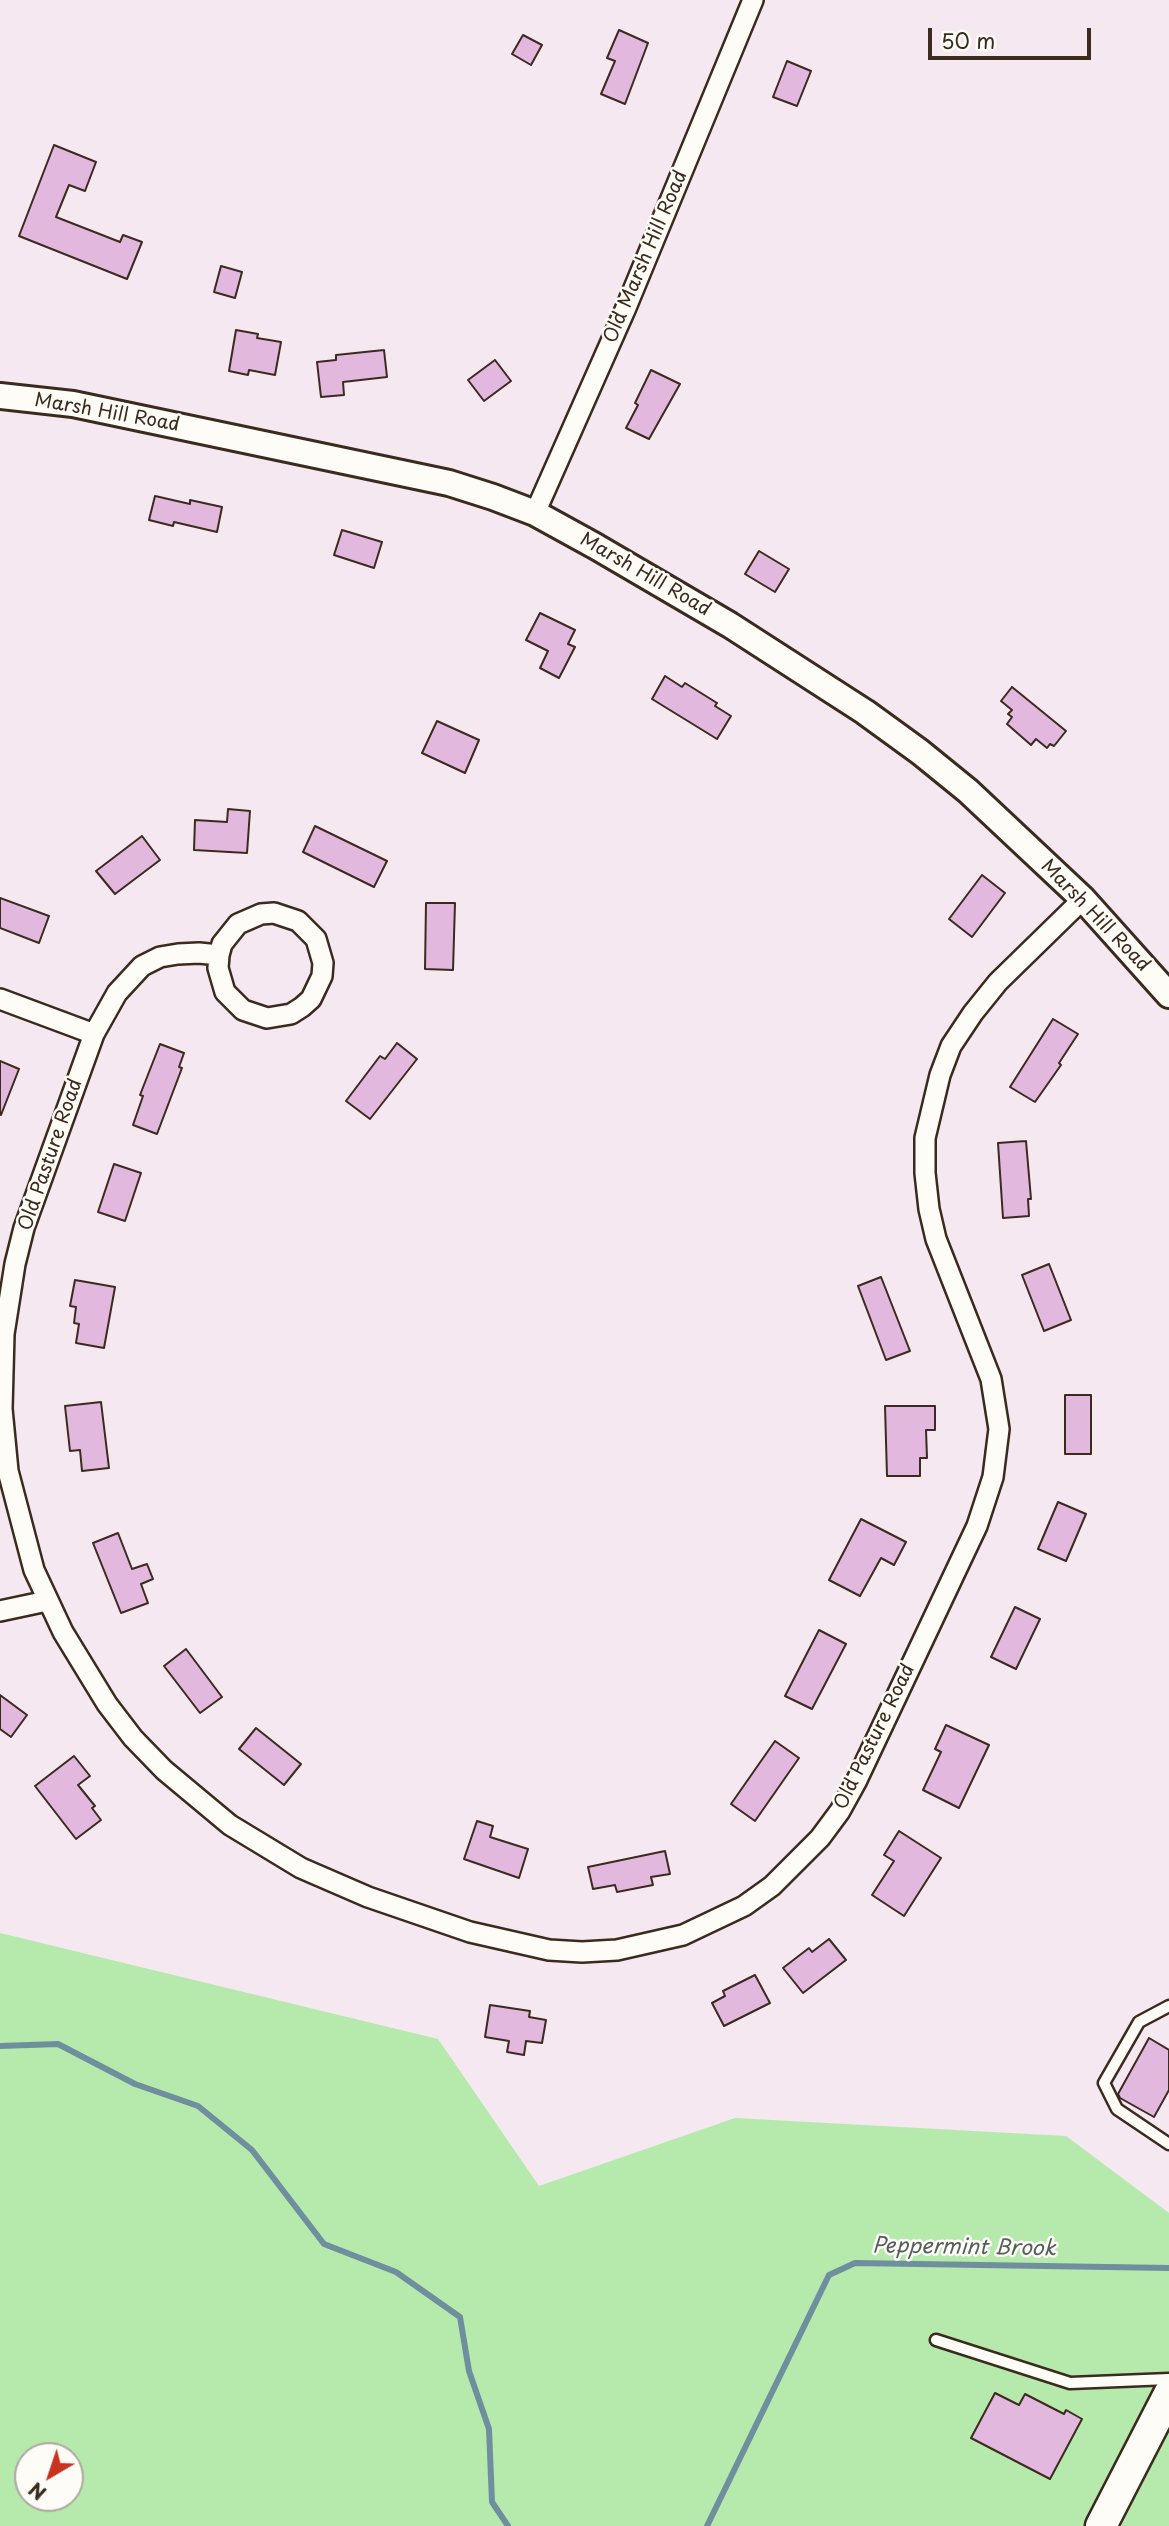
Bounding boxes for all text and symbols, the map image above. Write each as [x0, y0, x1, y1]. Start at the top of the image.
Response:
scale bar [931, 14, 1094, 58]
text: 50 m [941, 24, 995, 56]
street label: Old Marsh Hill Road [599, 167, 693, 347]
street label: Marsh Hill Road [33, 389, 181, 437]
street label: Marsh Hill Road [576, 528, 714, 622]
street label: Marsh Hill Road [1036, 855, 1154, 977]
street label: Old Pasture Road [14, 1076, 88, 1234]
street label: Old Pasture Road [830, 1661, 920, 1813]
water label: Peppermint Brook [872, 2234, 1056, 2262]
north arrow [14, 2442, 84, 2512]
text: N [22, 2476, 52, 2507]

